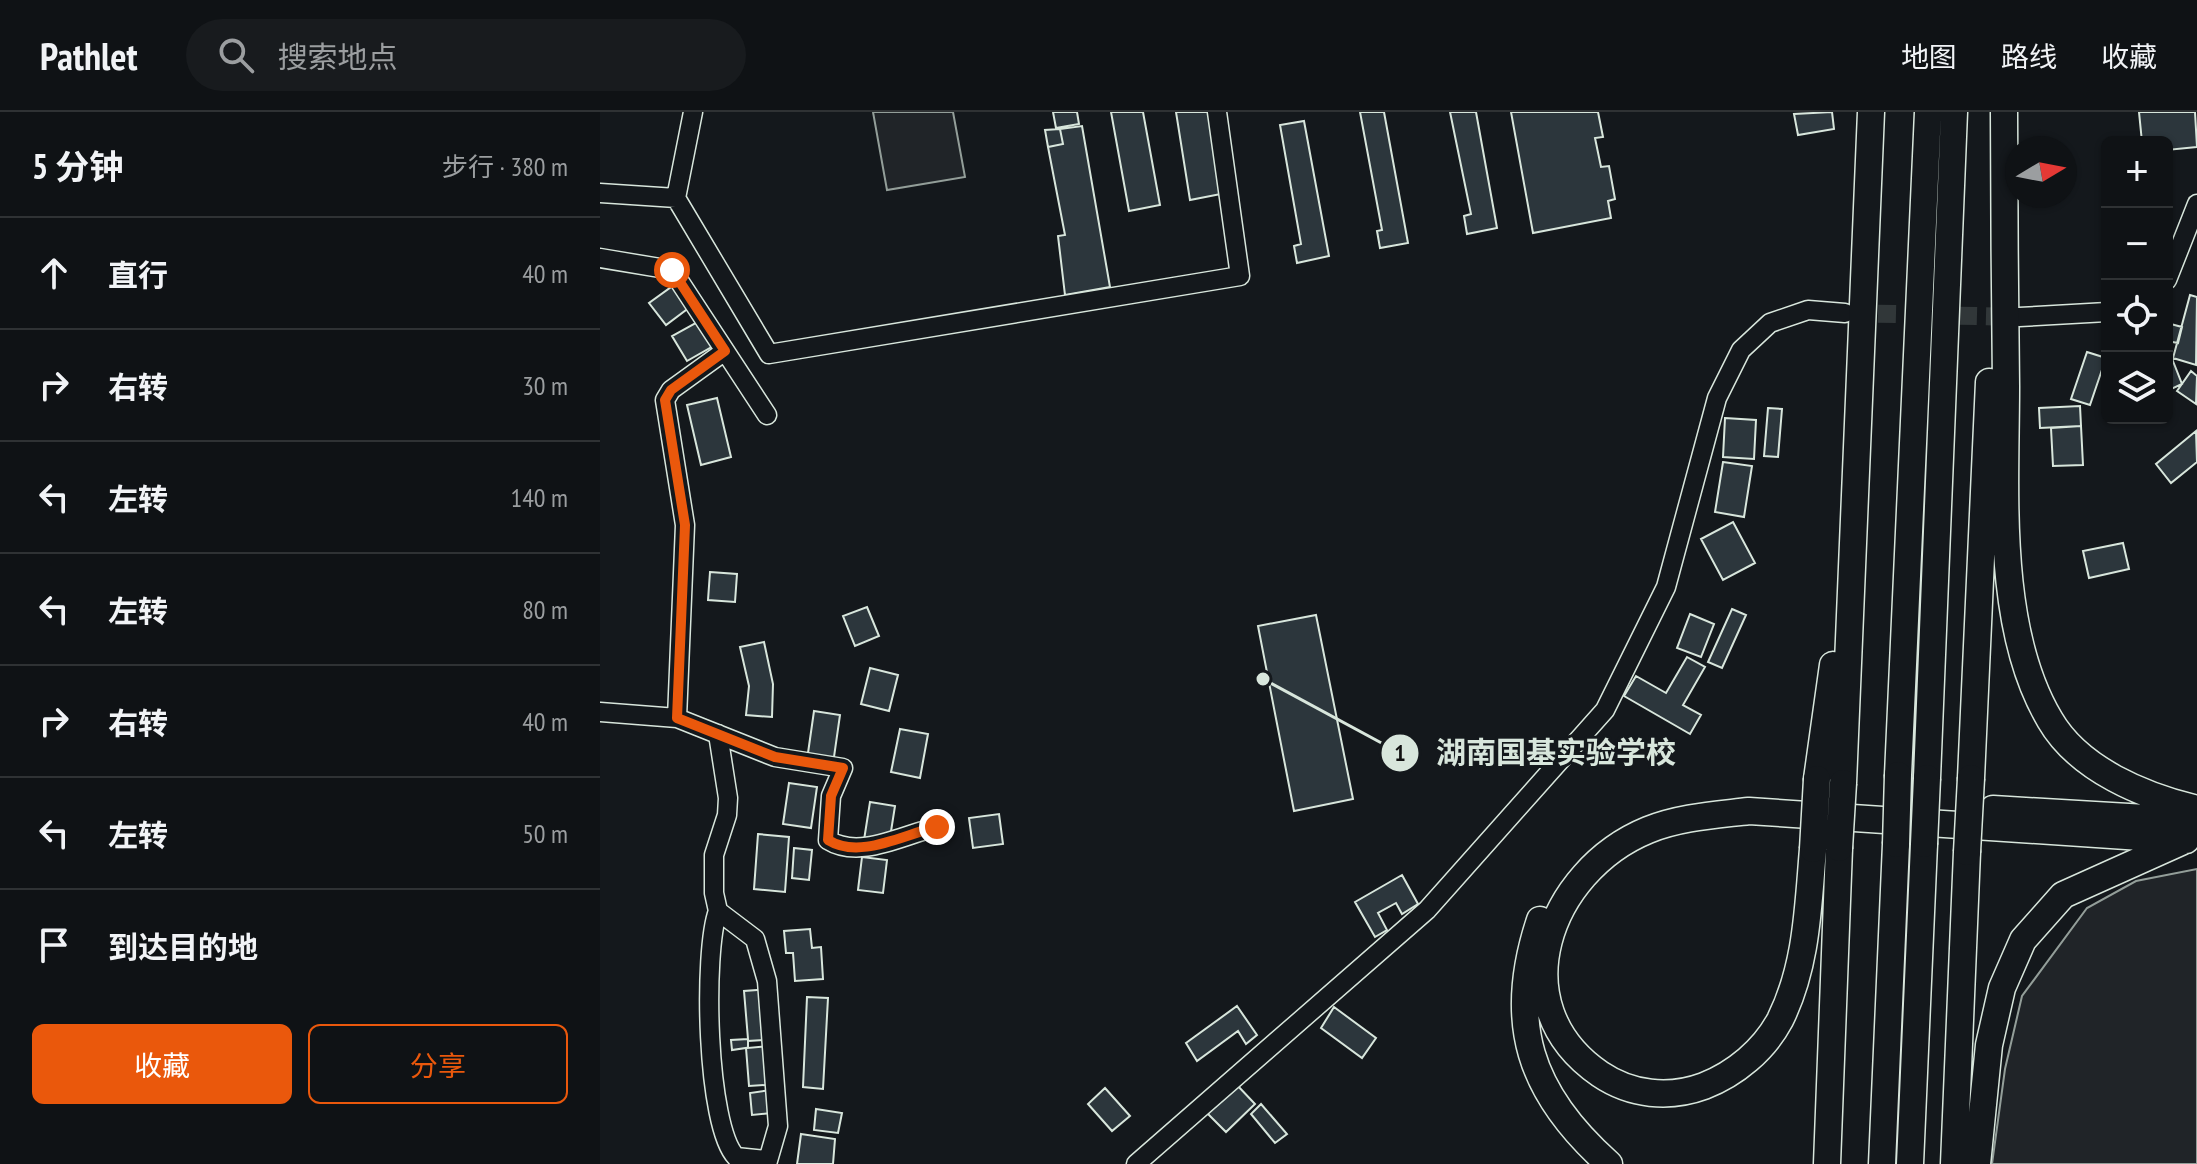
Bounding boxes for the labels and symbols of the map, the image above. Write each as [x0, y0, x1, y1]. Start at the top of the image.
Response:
north arrow [2005, 136, 2077, 208]
route start [654, 252, 690, 288]
callout: 湖南国基实验学校 [1380, 726, 1692, 780]
text: 湖南国基实验学校 [1436, 732, 1676, 771]
text: 1 [1394, 737, 1406, 768]
route end [919, 809, 955, 845]

